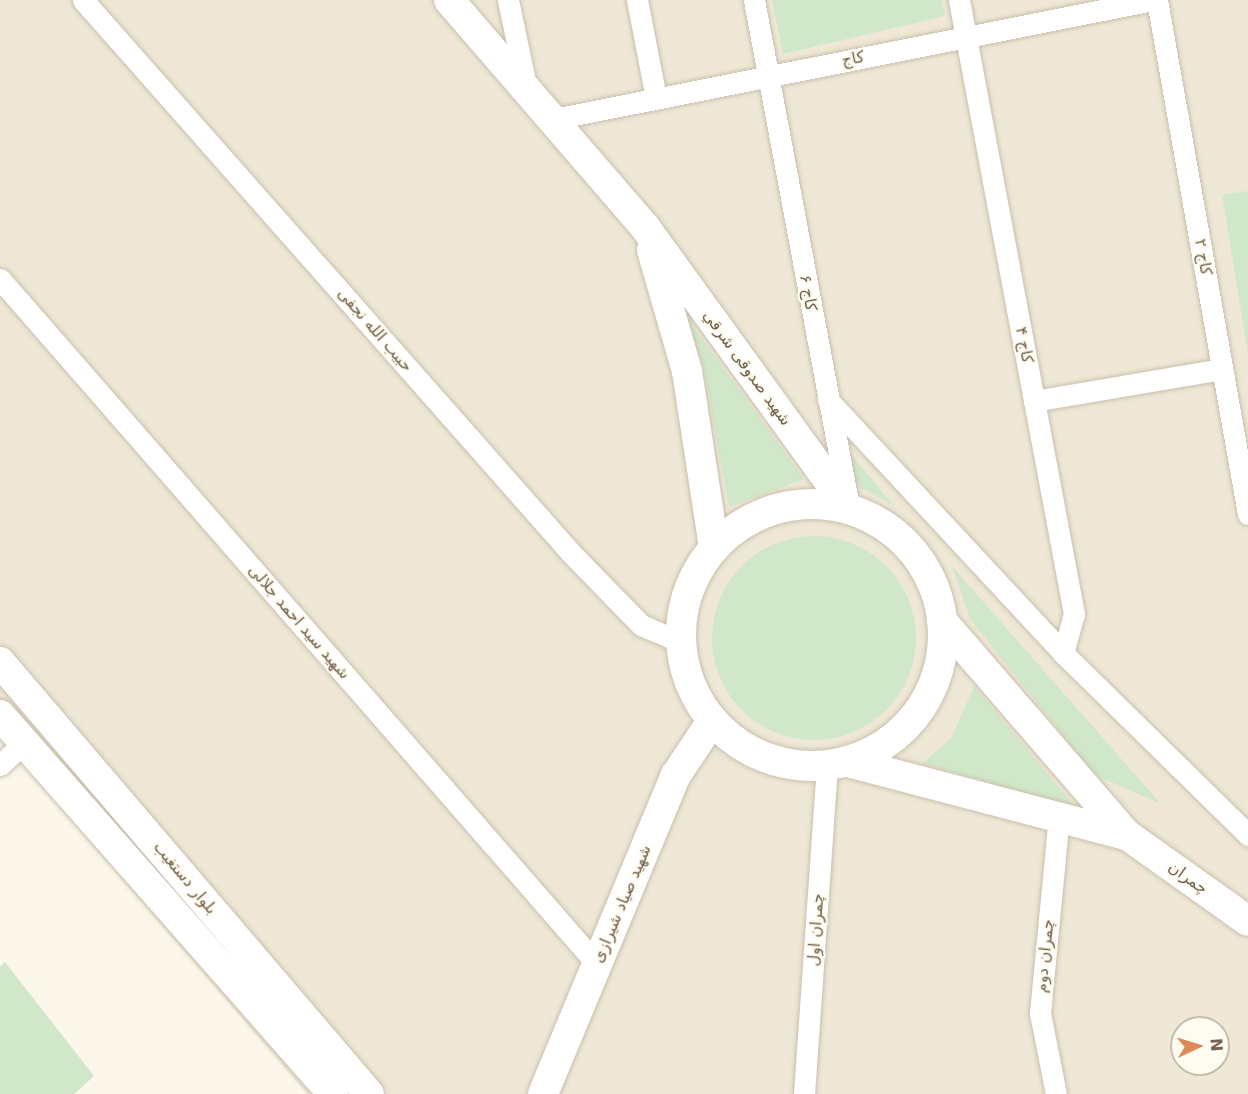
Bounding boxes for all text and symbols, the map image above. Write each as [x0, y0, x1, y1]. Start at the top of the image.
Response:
street label: کاج [840, 47, 866, 71]
street label: کاج ۲ [1190, 237, 1216, 277]
street label: کاج ۶ [795, 273, 821, 313]
street label: حبیب الله نجفی [333, 284, 417, 376]
street label: شهید صدوقی شرقي [699, 306, 795, 430]
street label: کاج ۴ [1011, 325, 1037, 365]
street label: شهید سید احمد جلالی [244, 561, 354, 683]
street label: بلوار دستغیب [149, 838, 221, 918]
street label: شهید صیاد شیرازی [588, 842, 656, 966]
street label: چمران [1164, 857, 1212, 899]
street label: چمران اول [804, 893, 828, 967]
street label: چمران دوم [1032, 918, 1058, 994]
north arrow [1170, 1016, 1230, 1076]
text: N [1207, 1037, 1226, 1052]

